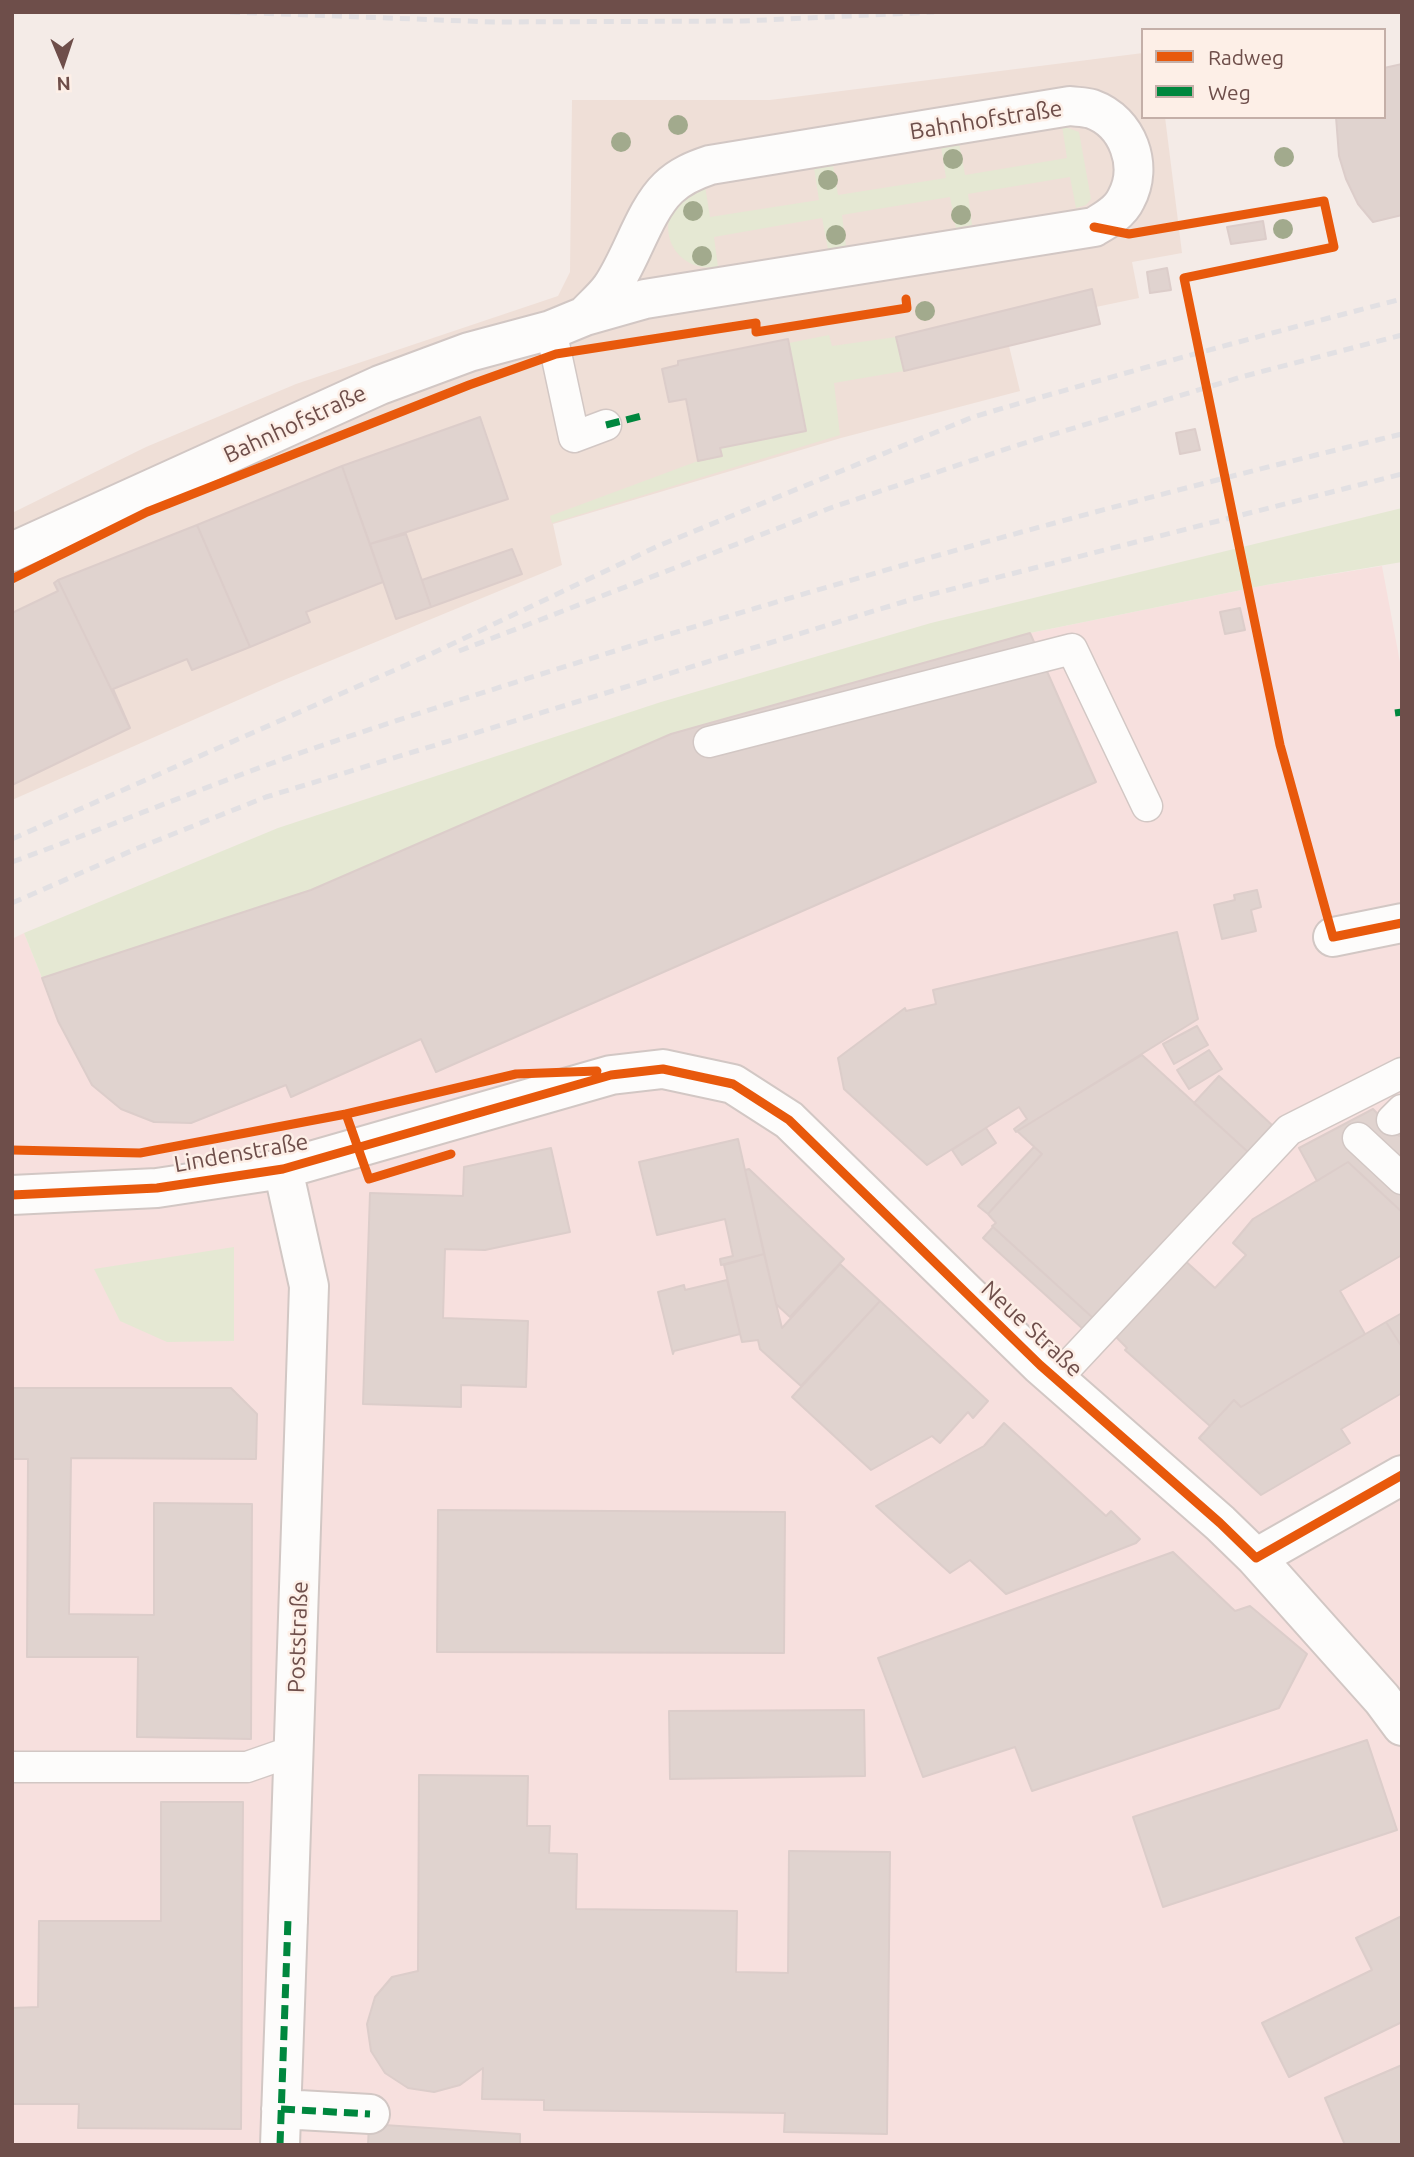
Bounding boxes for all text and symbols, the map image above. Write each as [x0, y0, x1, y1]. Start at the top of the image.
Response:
north arrow [28, 28, 98, 98]
legend [1141, 28, 1386, 119]
text: Radweg [1208, 45, 1284, 69]
text: N [56, 73, 71, 95]
text: Weg [1208, 80, 1251, 104]
street label: Bahnhofstraße [908, 94, 1064, 146]
street label: Bahnhofstraße [219, 379, 371, 469]
street label: Lindenstraße [172, 1128, 310, 1178]
street label: Neue Straße [976, 1275, 1088, 1383]
street label: Poststraße [282, 1581, 314, 1693]

